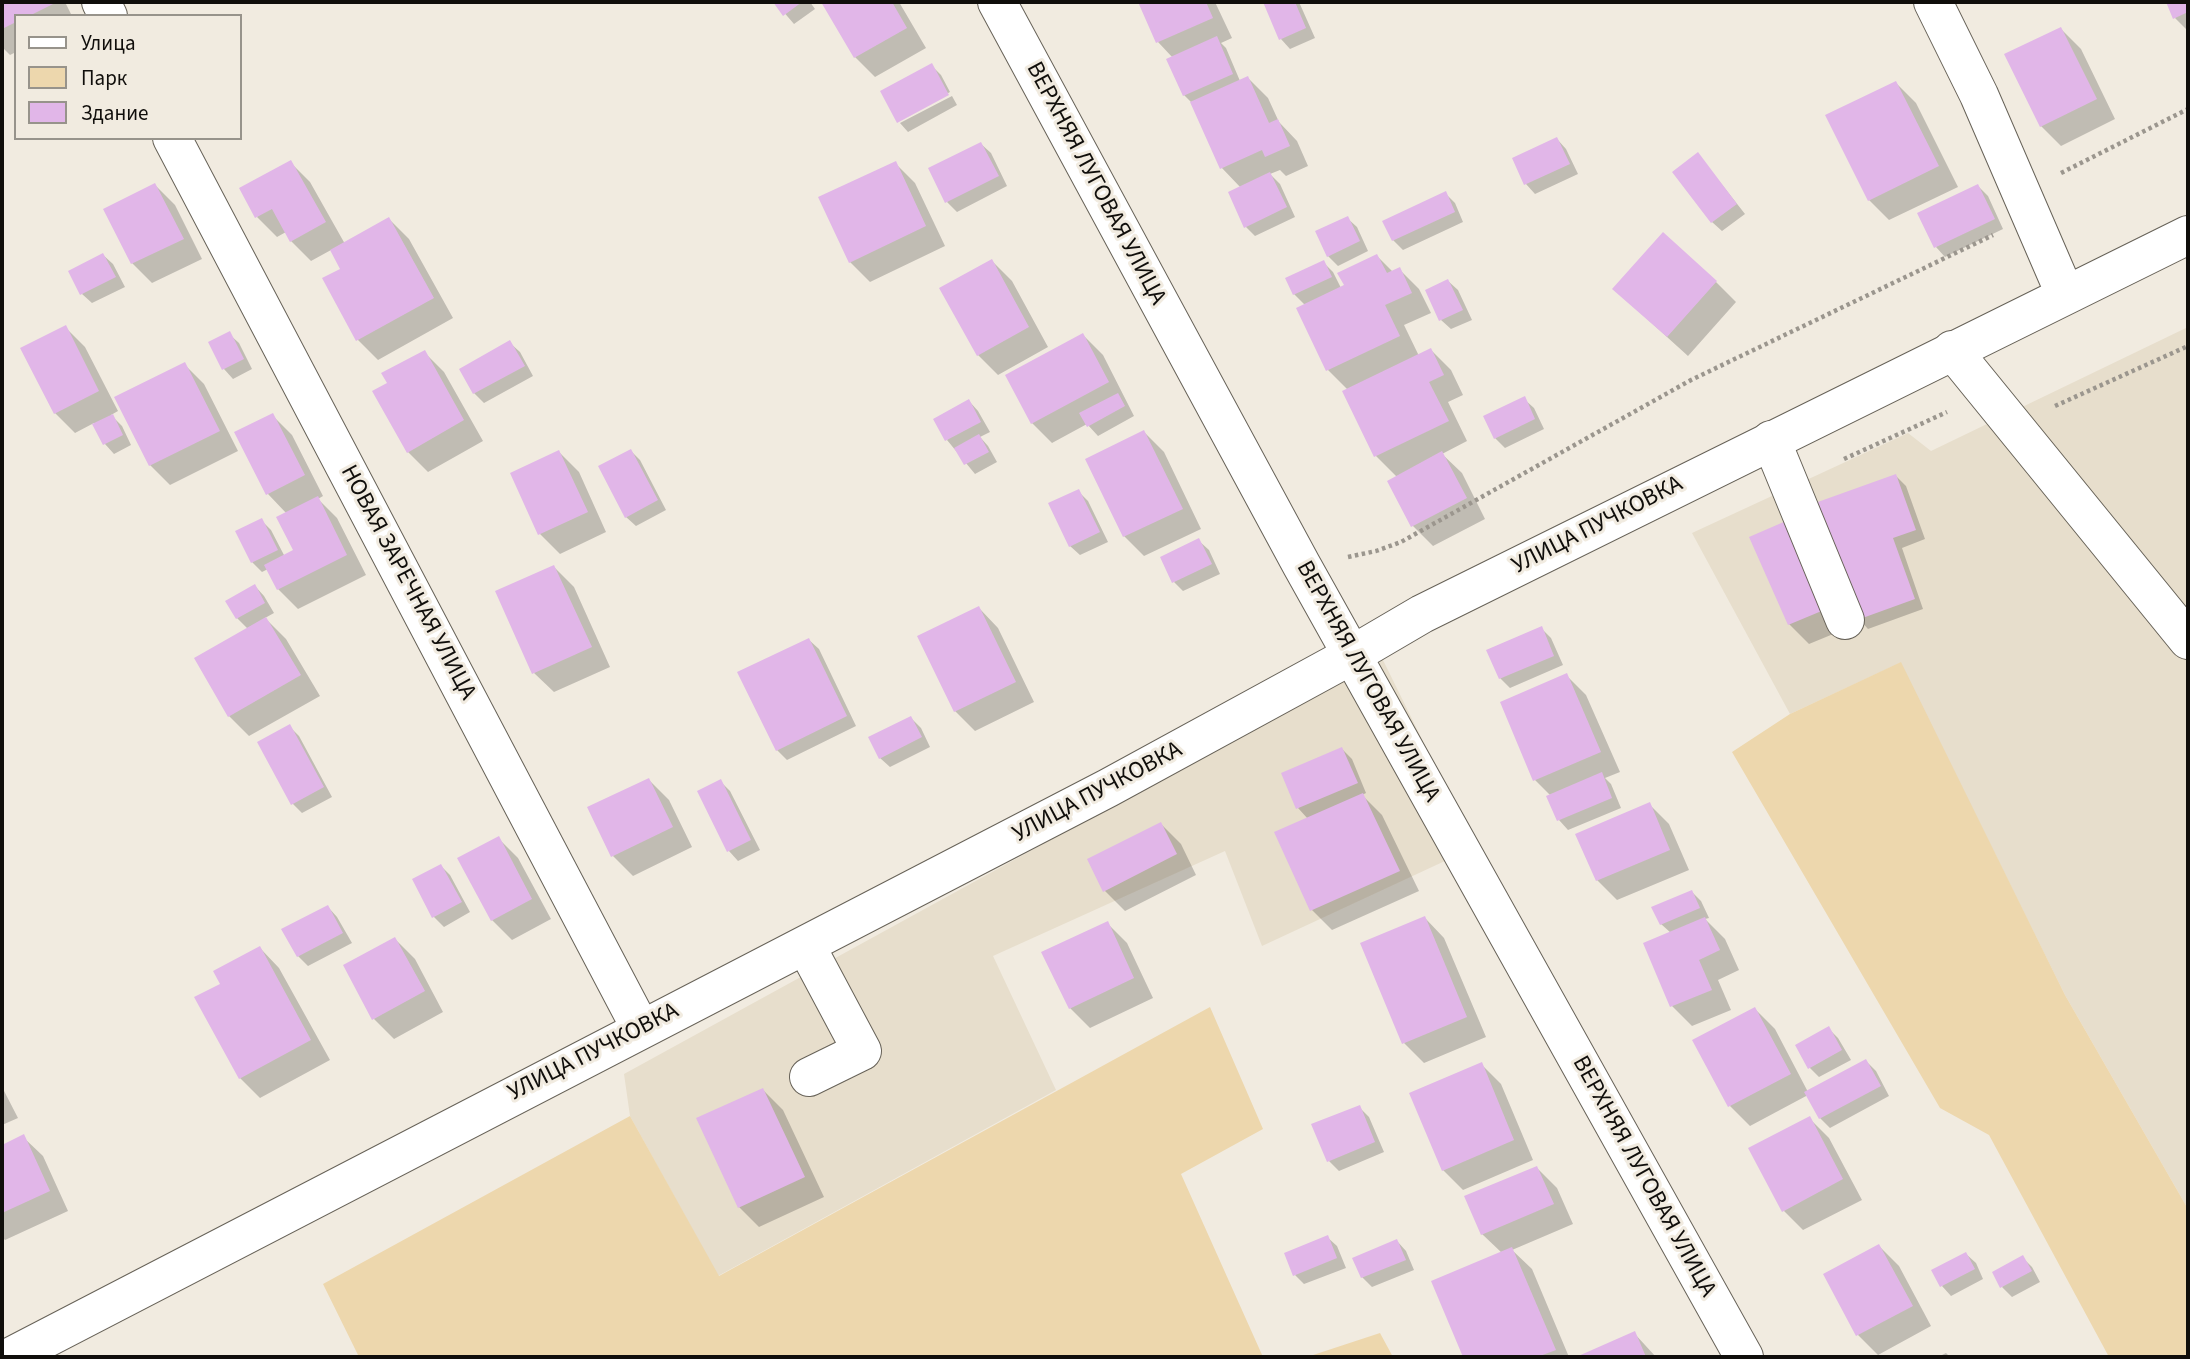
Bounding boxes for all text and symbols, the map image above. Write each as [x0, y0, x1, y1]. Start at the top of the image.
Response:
legend [14, 14, 242, 140]
text: Улица [81, 28, 136, 58]
street label: ВЕРХНЯЯ ЛУГОВАЯ УЛИЦА [1019, 58, 1171, 310]
text: Парк [81, 63, 127, 93]
text: Здание [81, 98, 149, 128]
street label: НОВАЯ ЗАРЕЧНАЯ УЛИЦА [333, 461, 481, 705]
street label: УЛИЦА ПУЧКОВКА [1508, 471, 1688, 581]
street label: ВЕРХНЯЯ ЛУГОВАЯ УЛИЦА [1289, 556, 1445, 808]
street label: УЛИЦА ПУЧКОВКА [1008, 736, 1188, 850]
street label: УЛИЦА ПУЧКОВКА [504, 998, 684, 1108]
street label: ВЕРХНЯЯ ЛУГОВАЯ УЛИЦА [1565, 1051, 1721, 1303]

